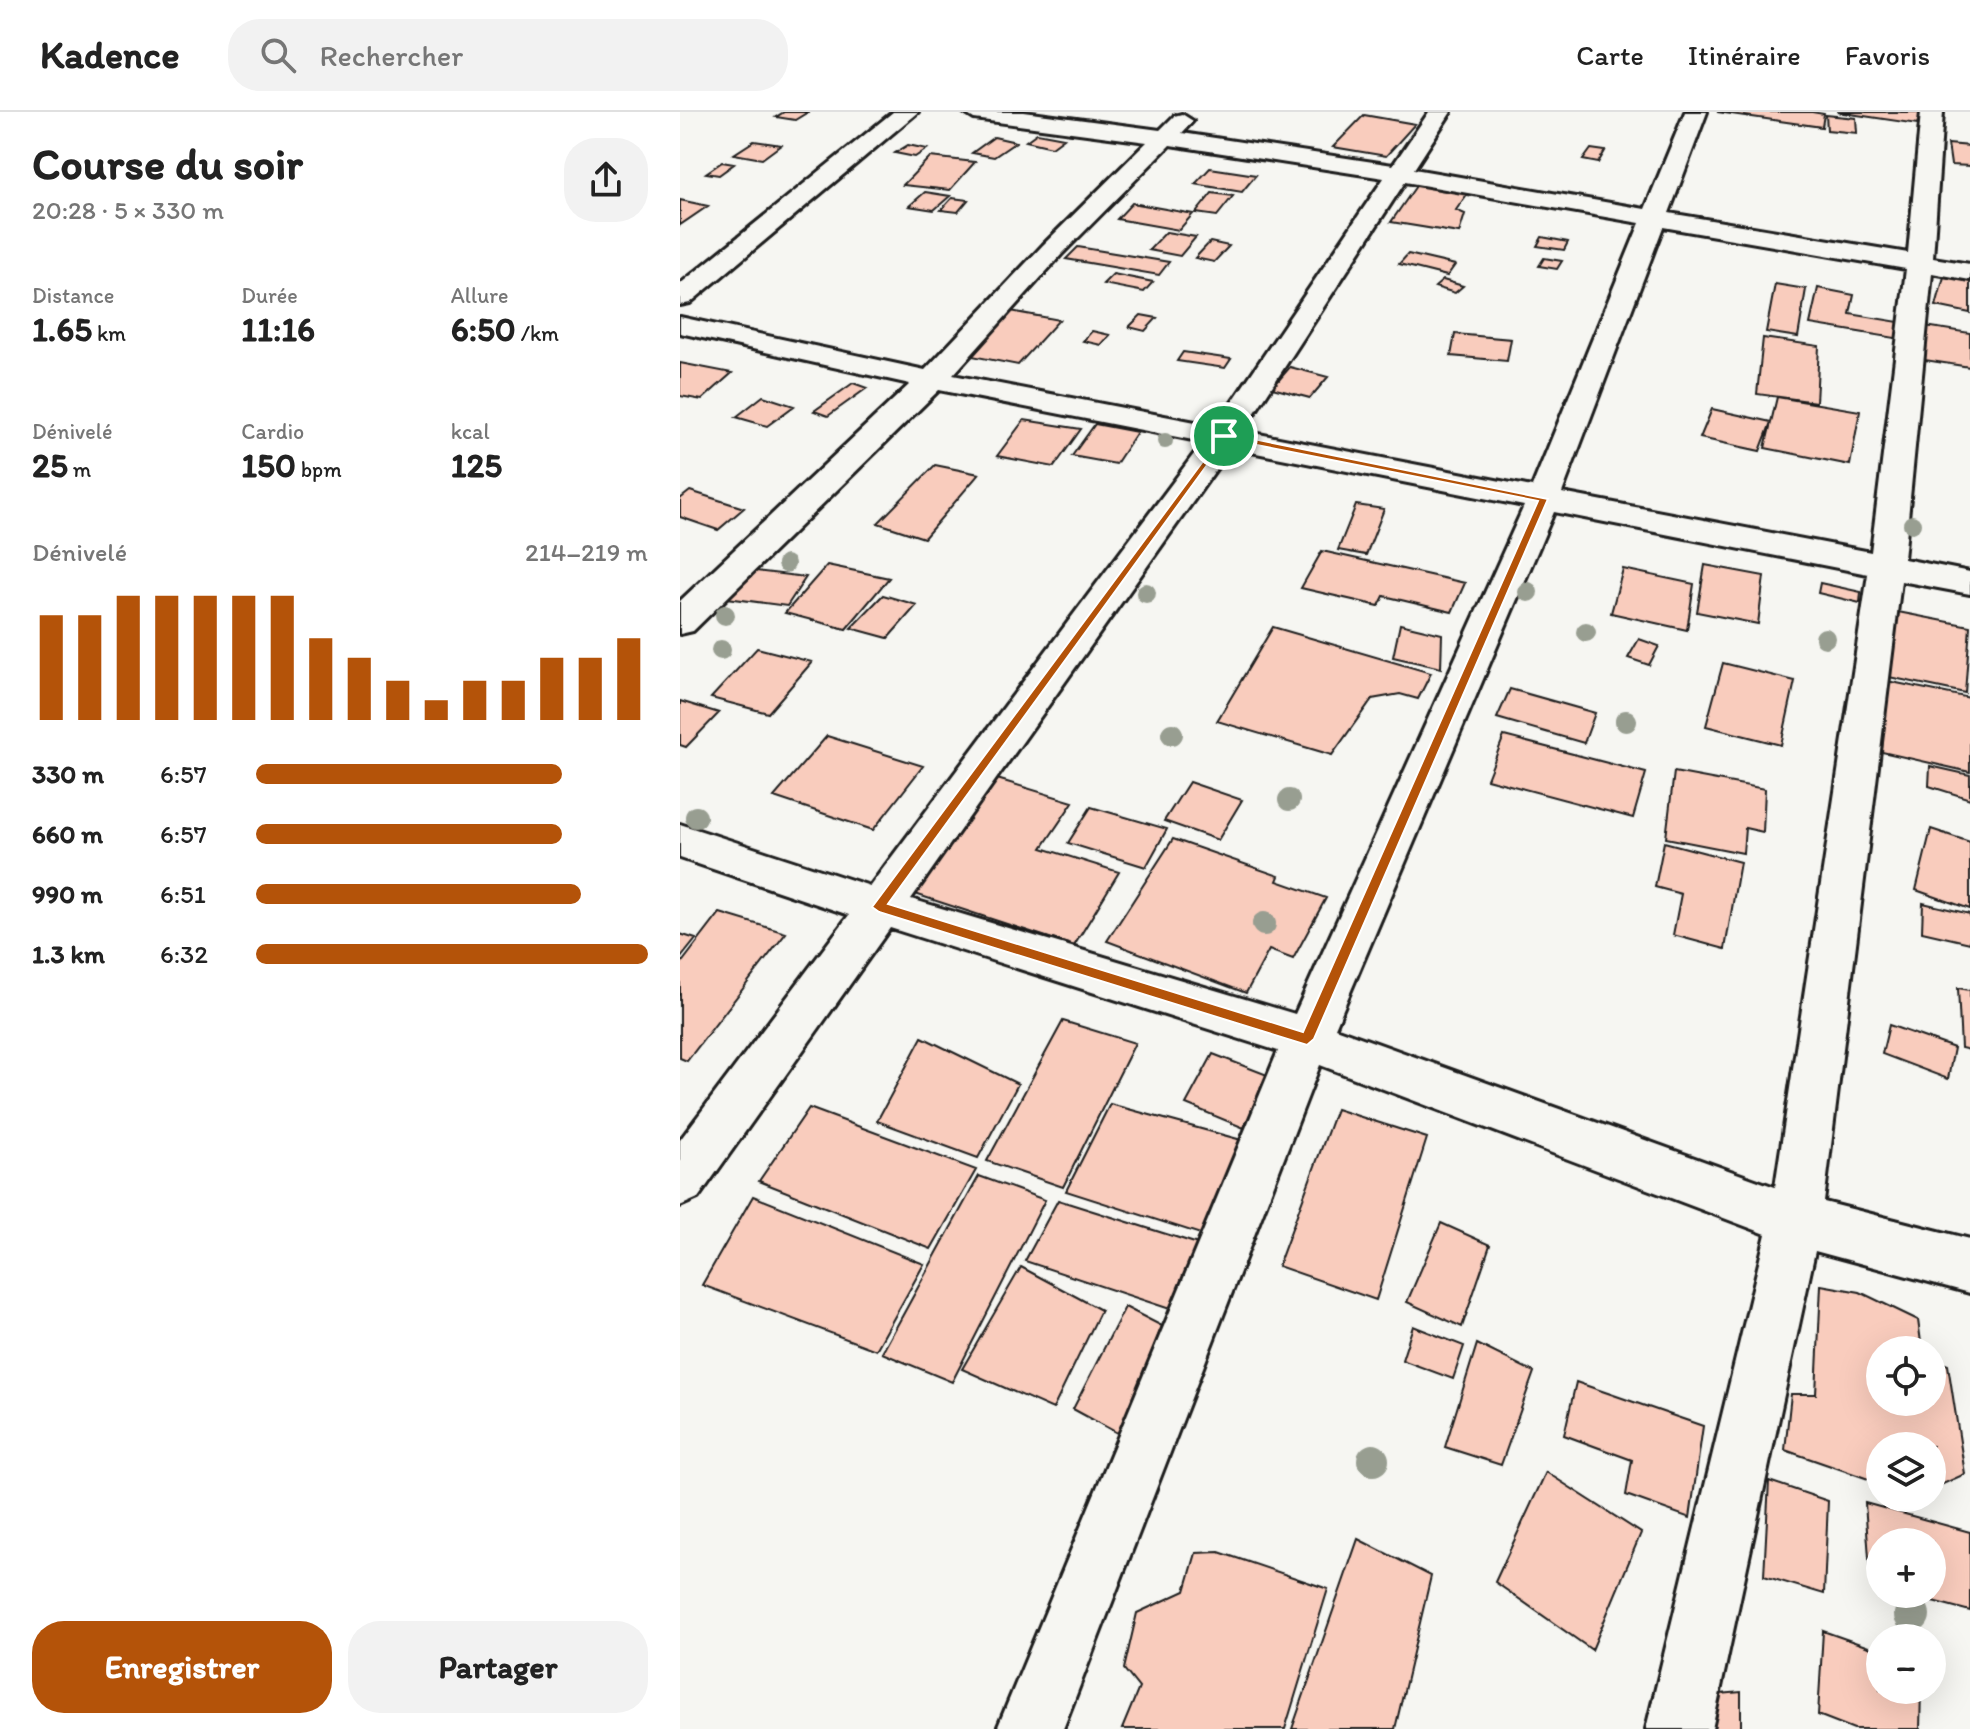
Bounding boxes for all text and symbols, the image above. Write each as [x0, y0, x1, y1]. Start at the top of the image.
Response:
search box [228, 19, 788, 91]
text: Kadence [40, 32, 180, 78]
icon: search [256, 33, 300, 77]
text: Rechercher [320, 37, 463, 74]
text: Carte [1576, 38, 1644, 72]
text: Itinéraire [1688, 38, 1801, 72]
text: Favoris [1845, 38, 1930, 72]
text: Course du soir [32, 137, 303, 190]
button: share [564, 138, 648, 222]
text: 20:28 · 5 × 330 m [32, 194, 224, 226]
text: Distance [32, 282, 114, 309]
text: Durée [241, 282, 298, 309]
text: Allure [451, 282, 509, 309]
text: 1.65 [32, 309, 92, 350]
text: 11:16 [241, 309, 315, 350]
text: 6:50 [451, 309, 516, 350]
text: km [92, 320, 126, 347]
text: /km [516, 320, 559, 347]
pin [1190, 402, 1258, 470]
icon: arrive [1202, 414, 1246, 458]
text: Dénivelé [32, 418, 112, 445]
text: Cardio [241, 418, 304, 445]
text: kcal [451, 418, 490, 445]
text: 25 [32, 445, 68, 486]
text: 150 [241, 445, 296, 486]
text: 125 [451, 445, 502, 486]
text: m [68, 456, 91, 483]
text: bpm [296, 456, 342, 483]
text: Dénivelé [32, 536, 127, 568]
text: 214–219 m [525, 536, 648, 568]
text: 330 m [32, 758, 104, 790]
text: 6:57 [160, 758, 207, 790]
text: 660 m [32, 818, 103, 850]
text: 6:57 [160, 818, 207, 850]
text: 990 m [32, 878, 103, 910]
text: 6:51 [160, 878, 206, 910]
text: 1.3 km [32, 938, 105, 970]
text: 6:32 [160, 938, 208, 970]
map controls [1866, 1336, 1946, 1704]
button: locate [1866, 1336, 1946, 1416]
button: layers [1866, 1432, 1946, 1512]
button: + [1866, 1528, 1946, 1608]
button: Enregistrer [32, 1621, 332, 1713]
button: Partager [348, 1621, 648, 1713]
button: − [1866, 1624, 1946, 1704]

